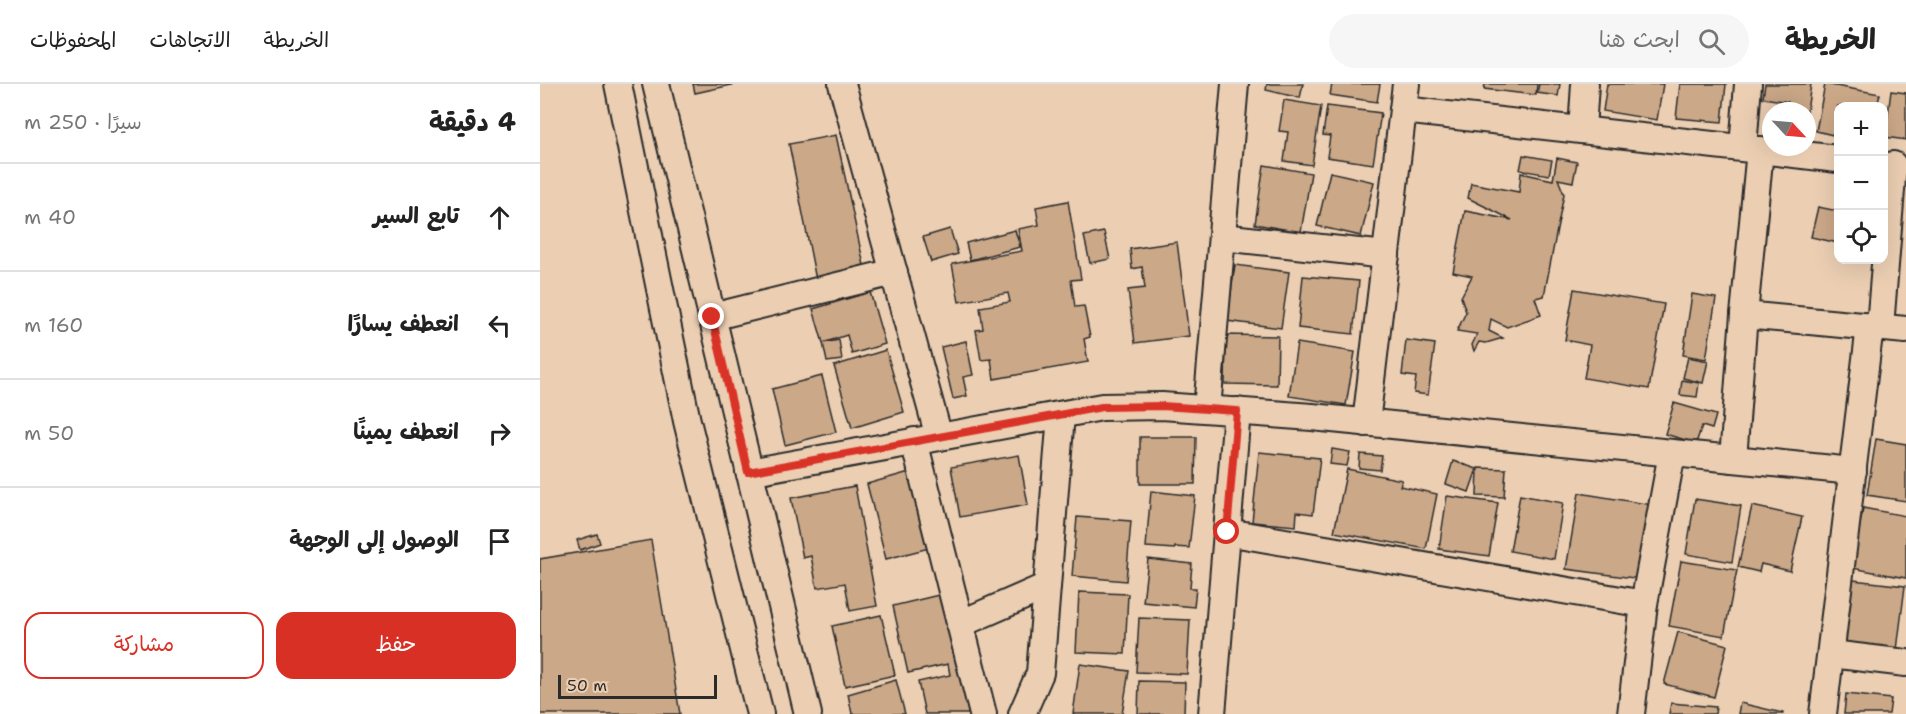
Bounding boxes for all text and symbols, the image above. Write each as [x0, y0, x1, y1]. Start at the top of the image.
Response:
search box [1329, 14, 1749, 68]
text: الخريطة [1785, 20, 1876, 58]
text: ابحث هنا [1599, 25, 1680, 54]
icon: search [1695, 25, 1728, 58]
text: المحفوظات [30, 26, 116, 54]
text: الاتجاهات [149, 26, 231, 54]
text: الخريطة [264, 26, 329, 54]
north arrow [1762, 102, 1816, 156]
map controls [1834, 102, 1888, 264]
button: + [1834, 102, 1888, 156]
text: 4 دقيقة [429, 104, 516, 139]
text: سيرًا · 250 m [24, 109, 142, 135]
button: − [1834, 156, 1888, 210]
text: تابع السير [373, 201, 459, 230]
icon: ahead [483, 201, 516, 234]
text: 40 m [24, 204, 76, 230]
button: locate [1834, 210, 1888, 264]
route end [698, 303, 724, 329]
text: انعطف يسارًا [347, 309, 459, 338]
icon: left [483, 309, 516, 342]
text: 160 m [24, 312, 83, 338]
text: انعطف يمينًا [353, 417, 459, 446]
icon: right [483, 417, 516, 450]
text: 50 m [24, 420, 74, 446]
route start [1213, 518, 1239, 544]
text: الوصول إلى الوجهة [289, 525, 459, 554]
icon: arrive [483, 525, 516, 558]
button: مشاركة [24, 612, 264, 679]
button: حفظ [276, 612, 516, 679]
scale bar [558, 672, 717, 700]
text: 50 m [567, 675, 607, 696]

